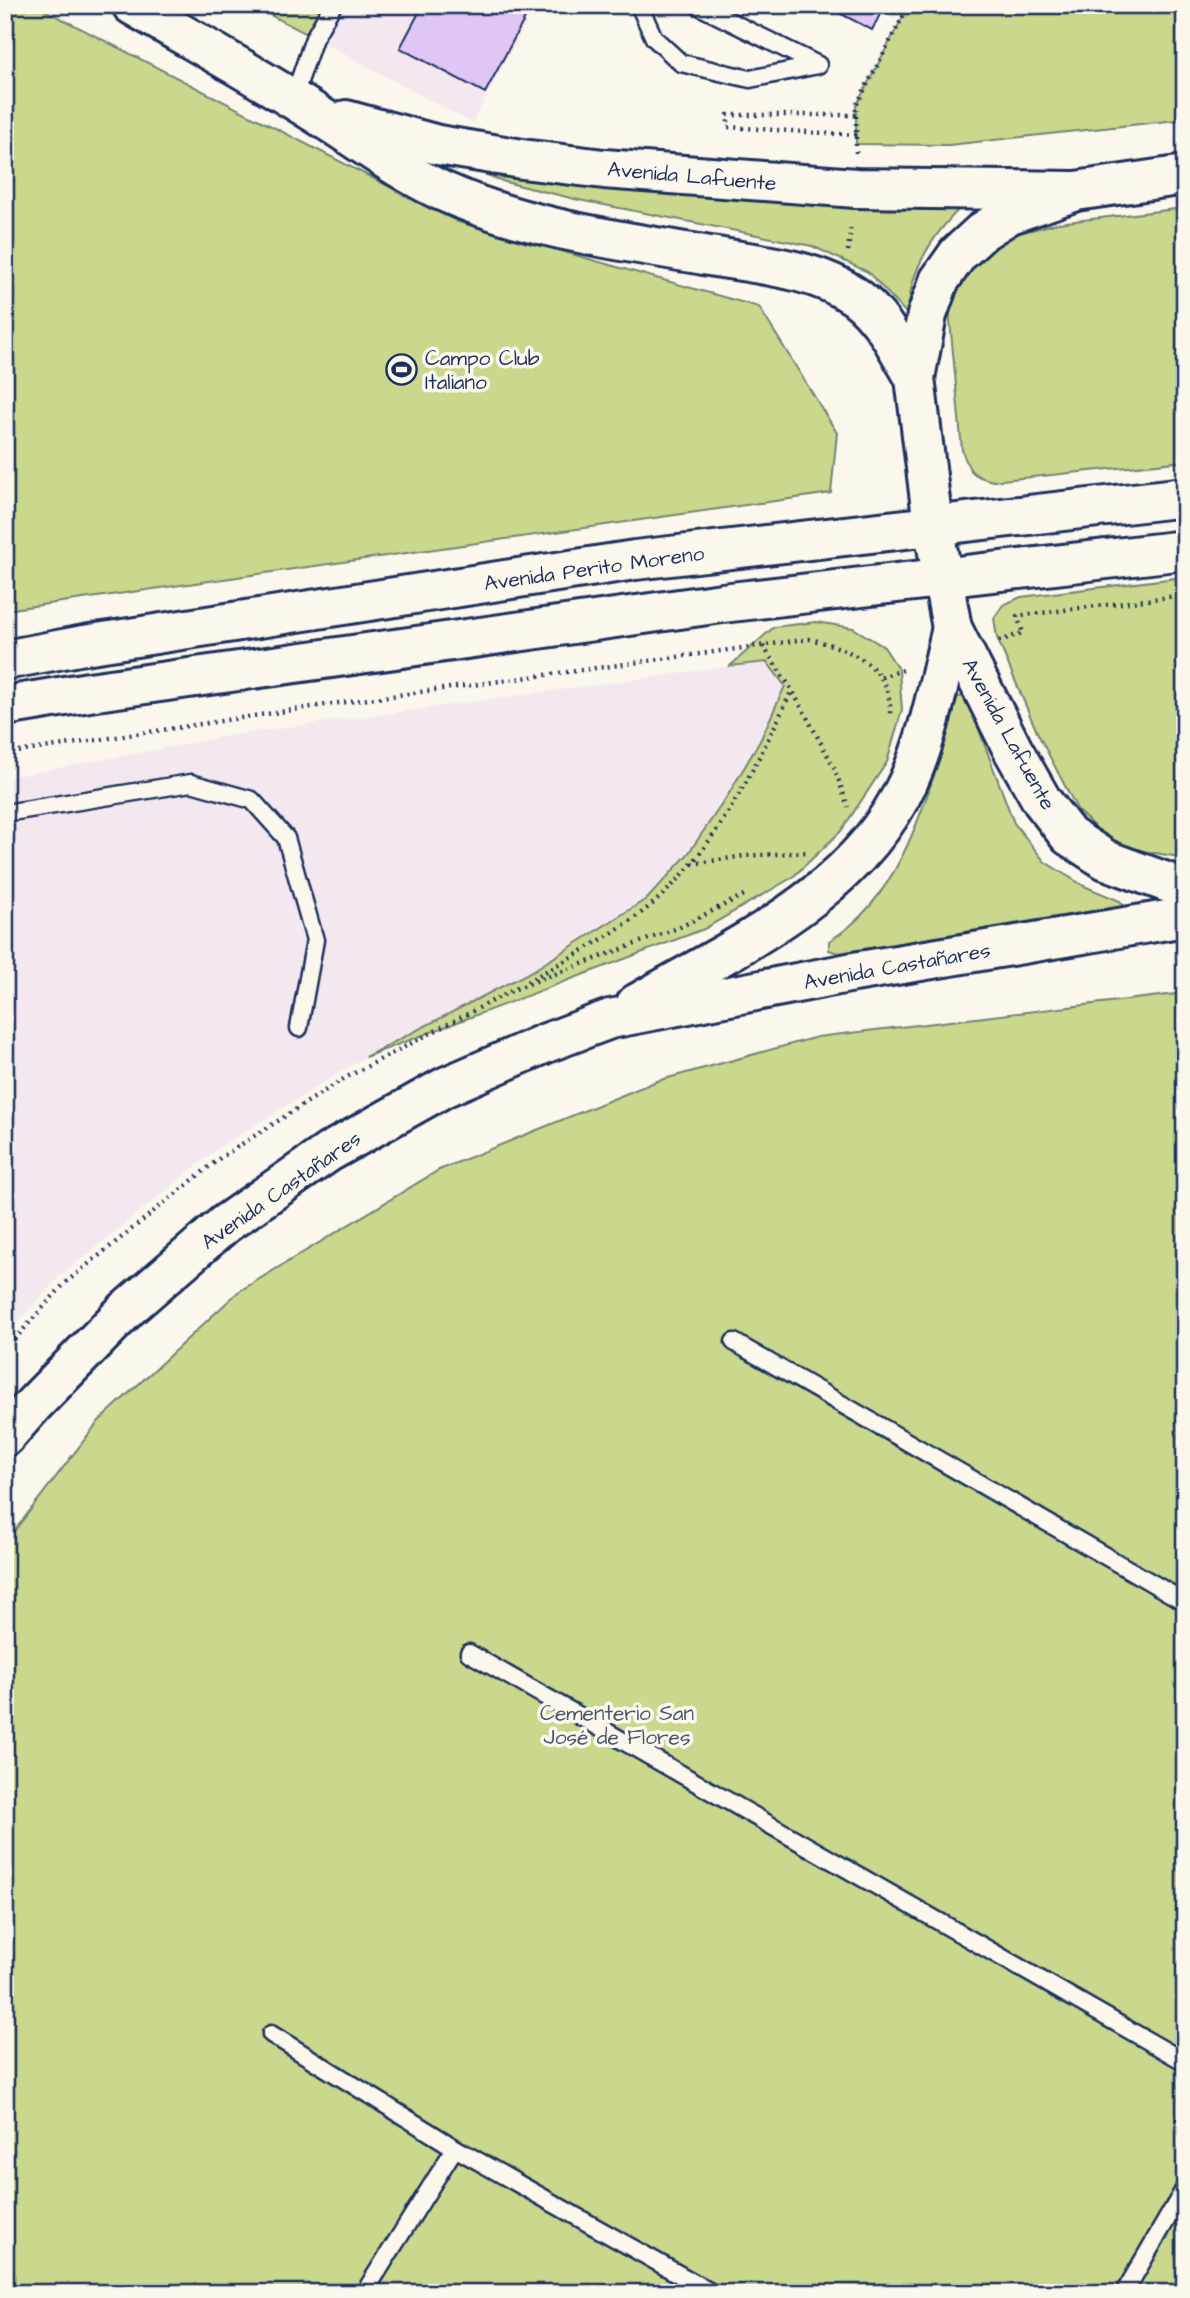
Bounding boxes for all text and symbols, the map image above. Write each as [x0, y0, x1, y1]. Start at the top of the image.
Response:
street label: Avenida Lafuente [606, 155, 778, 198]
place label: Campo Club Italiano [425, 344, 540, 397]
sports icon: Campo Club Italiano [385, 353, 419, 387]
street label: Avenida Perito Moreno [482, 539, 706, 598]
street label: Avenida Lafuente [955, 653, 1062, 815]
street label: Avenida Castañares [801, 936, 993, 997]
street label: Avenida Castañares [195, 1124, 367, 1257]
park label: Cementerio San José de Flores [540, 1699, 694, 1752]

